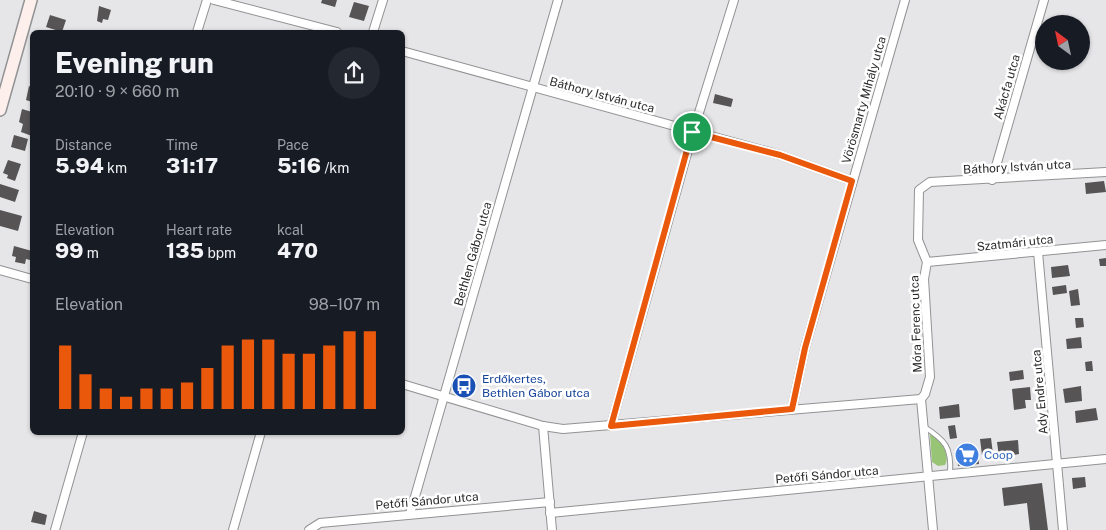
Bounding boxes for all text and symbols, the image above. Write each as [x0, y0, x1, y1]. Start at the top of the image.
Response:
north arrow [1035, 15, 1090, 70]
map controls [1035, 15, 1090, 70]
street label: Vörösmarty Mihály utca [839, 35, 889, 165]
text: Evening run [55, 46, 214, 79]
button: share [328, 47, 380, 99]
street label: Akácfa utca [991, 53, 1023, 121]
street label: Báthory István utca [548, 74, 656, 116]
text: 20:10 · 9 × 660 m [55, 82, 179, 101]
pin [671, 111, 713, 153]
icon: arrive [678, 118, 706, 146]
text: Distance [55, 137, 112, 153]
text: Time [166, 137, 198, 153]
text: Pace [277, 137, 309, 153]
text: 5.94 [55, 153, 104, 178]
text: 31:17 [166, 153, 218, 178]
text: 5:16 [277, 153, 321, 178]
street label: Báthory István utca [963, 157, 1071, 177]
text: km [104, 160, 127, 176]
text: /km [321, 160, 349, 176]
street label: Bethlen Gábor utca [451, 200, 495, 308]
text: Elevation [55, 222, 114, 238]
text: Heart rate [166, 222, 232, 238]
text: kcal [277, 222, 304, 238]
street label: Szatmári utca [976, 232, 1054, 254]
text: 99 [55, 238, 83, 263]
text: 135 [166, 238, 204, 263]
text: 470 [277, 238, 318, 263]
text: m [83, 245, 99, 261]
text: bpm [204, 245, 236, 261]
street label: Móra Ferenc utca [907, 275, 925, 373]
text: Elevation [55, 295, 123, 314]
text: 98–107 m [309, 295, 380, 314]
street label: Ady Endre utca [1029, 349, 1051, 435]
place label: Erdőkertes, Bethlen Gábor utca [482, 372, 590, 400]
bus stop icon: Erdőkertes, Bethlen Gábor utca [451, 373, 477, 399]
supermarket icon: Coop [954, 442, 980, 468]
place label: Coop [984, 448, 1013, 462]
street label: Petőfi Sándor utca [775, 464, 879, 486]
street label: Petőfi Sándor utca [375, 490, 479, 512]

